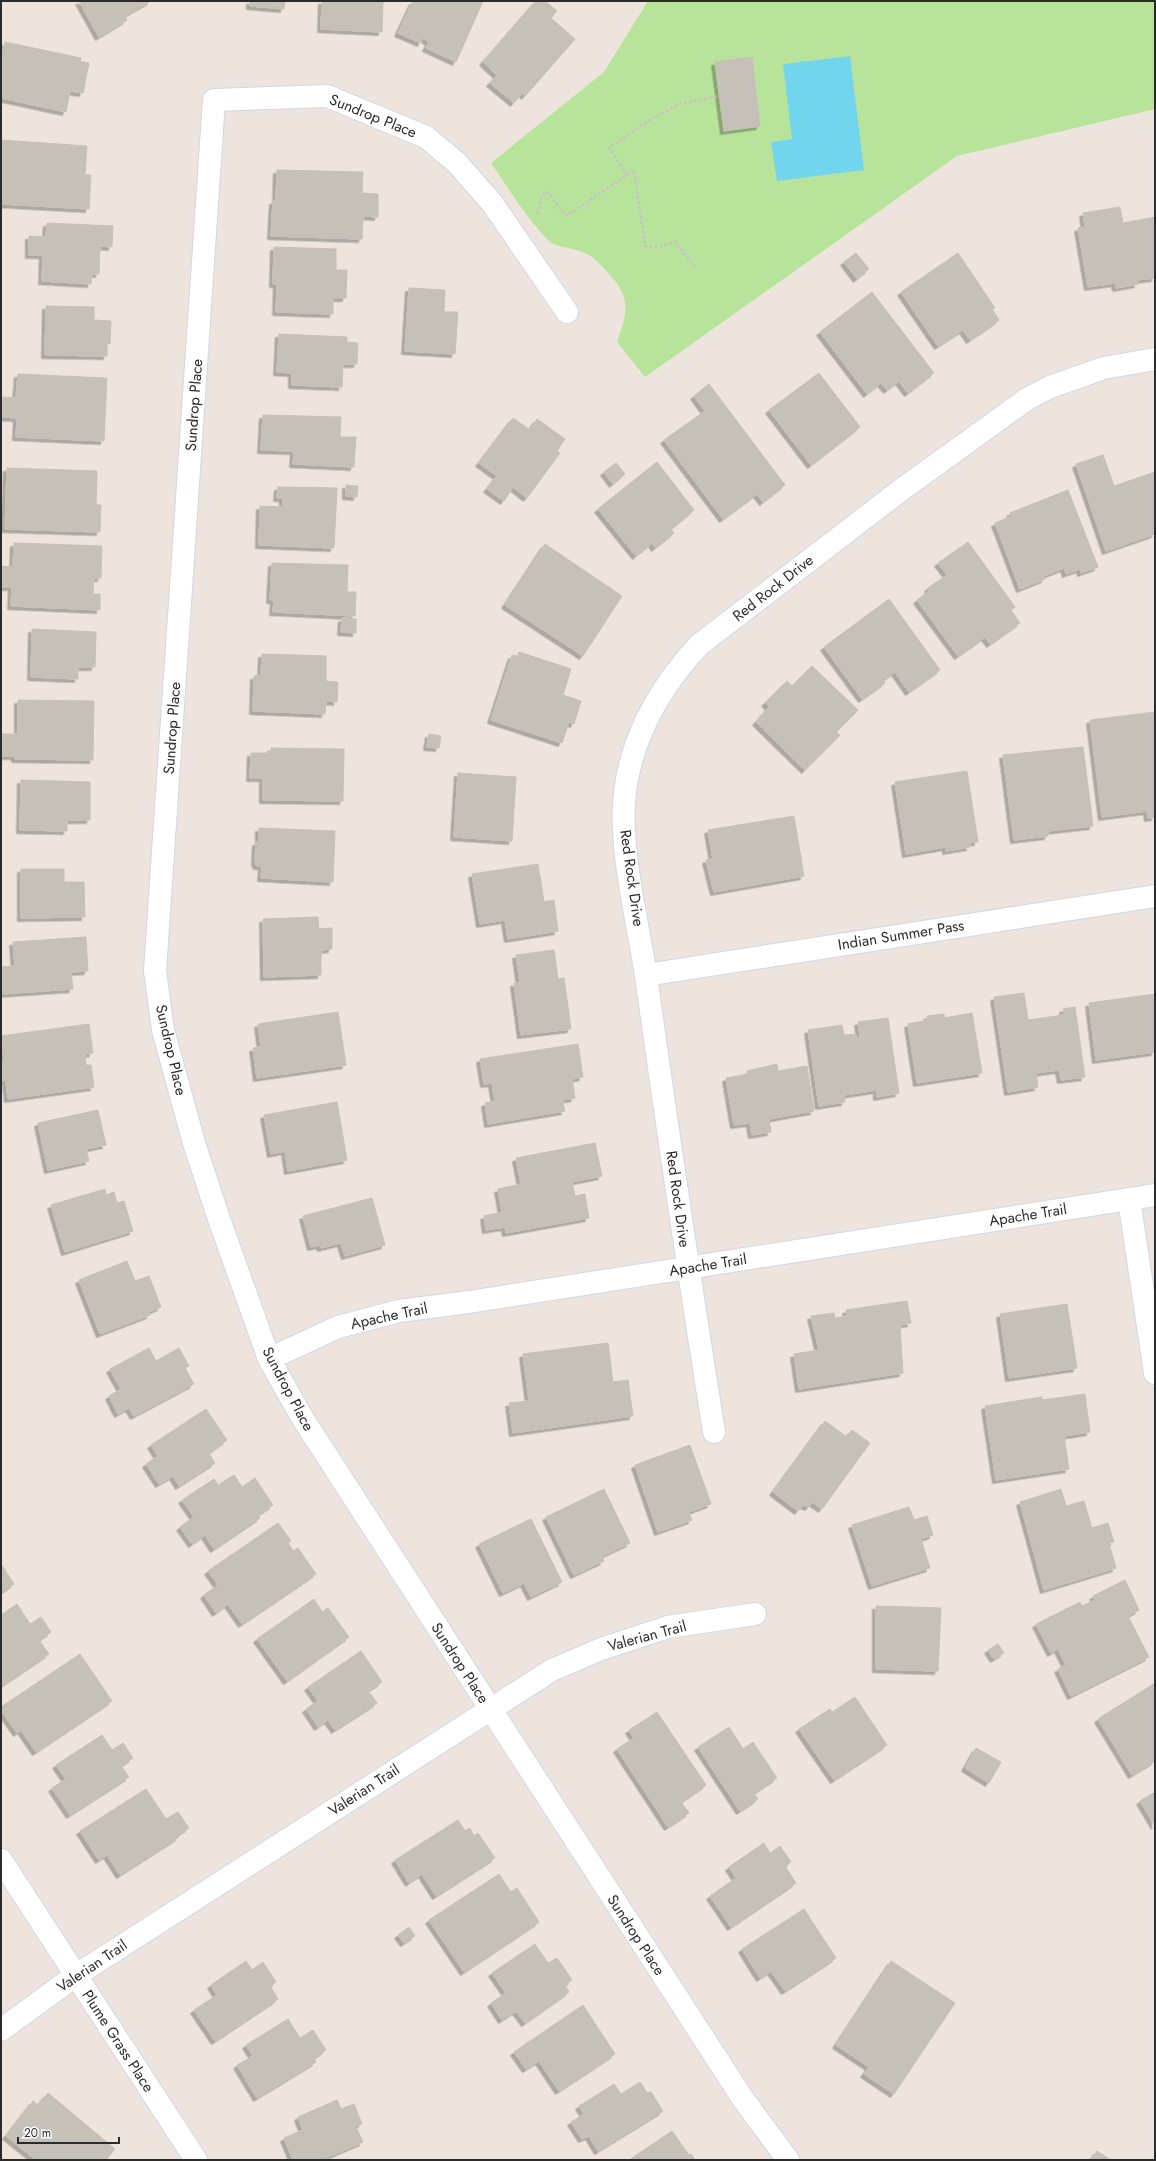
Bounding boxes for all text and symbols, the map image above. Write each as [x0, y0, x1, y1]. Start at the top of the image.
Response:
street label: Sundrop Place [326, 88, 420, 144]
street label: Sundrop Place [180, 358, 208, 452]
street label: Red Rock Drive [728, 549, 818, 627]
street label: Sundrop Place [158, 681, 186, 775]
street label: Red Rock Drive [614, 828, 650, 928]
street label: Indian Summer Pass [836, 914, 966, 956]
street label: Sundrop Place [150, 1002, 192, 1098]
street label: Red Rock Drive [660, 1149, 696, 1249]
street label: Apache Trail [988, 1198, 1068, 1232]
street label: Apache Trail [668, 1248, 748, 1282]
street label: Apache Trail [348, 1297, 430, 1335]
street label: Sundrop Place [257, 1343, 320, 1435]
street label: Valerian Trail [605, 1615, 689, 1657]
street label: Sundrop Place [426, 1618, 495, 1708]
street label: Valerian Trail [324, 1759, 404, 1821]
street label: Sundrop Place [602, 1890, 671, 1980]
street label: Valerian Trail [52, 1934, 132, 1998]
street label: Plume Grass Place [77, 1986, 159, 2097]
scale bar [18, 2119, 119, 2145]
text: 20 m [24, 2124, 51, 2142]

